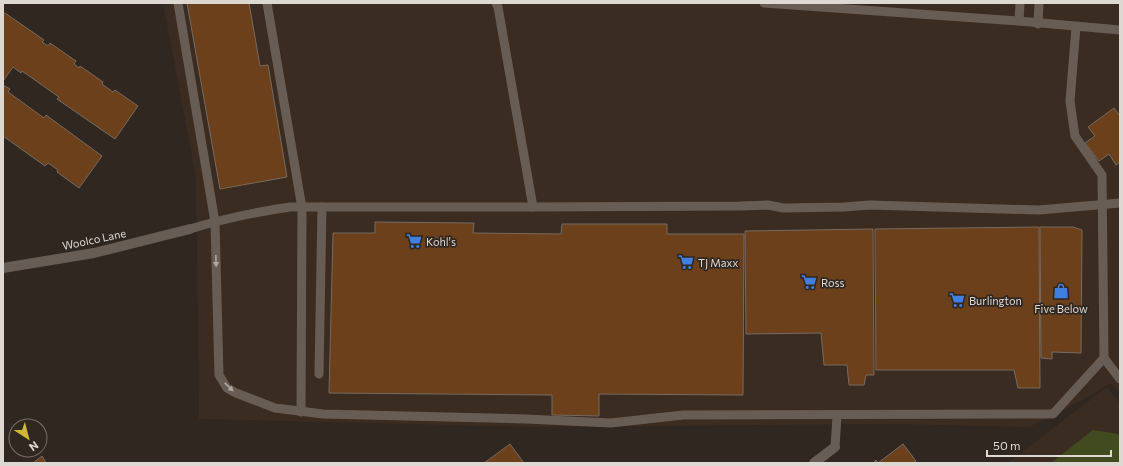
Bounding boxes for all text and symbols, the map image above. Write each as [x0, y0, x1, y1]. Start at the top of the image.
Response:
street label: Woolco Lane [61, 226, 127, 252]
supermarket icon: Kohl's [405, 232, 423, 250]
place label: Kohl's [426, 235, 456, 248]
supermarket icon: TJ Maxx [677, 253, 695, 271]
one-way arrow [213, 255, 219, 268]
place label: TJ Maxx [698, 256, 738, 270]
supermarket icon: Ross [800, 273, 818, 291]
place label: Ross [821, 276, 844, 289]
shop icon: Five Below [1052, 282, 1070, 300]
supermarket icon: Burlington [948, 291, 966, 309]
place label: Burlington [969, 294, 1022, 307]
place label: Five Below [1034, 302, 1088, 315]
one-way arrow [224, 383, 234, 392]
north arrow [8, 418, 48, 458]
scale bar [987, 432, 1111, 458]
text: 50 m [993, 438, 1021, 452]
text: N [27, 439, 41, 454]

